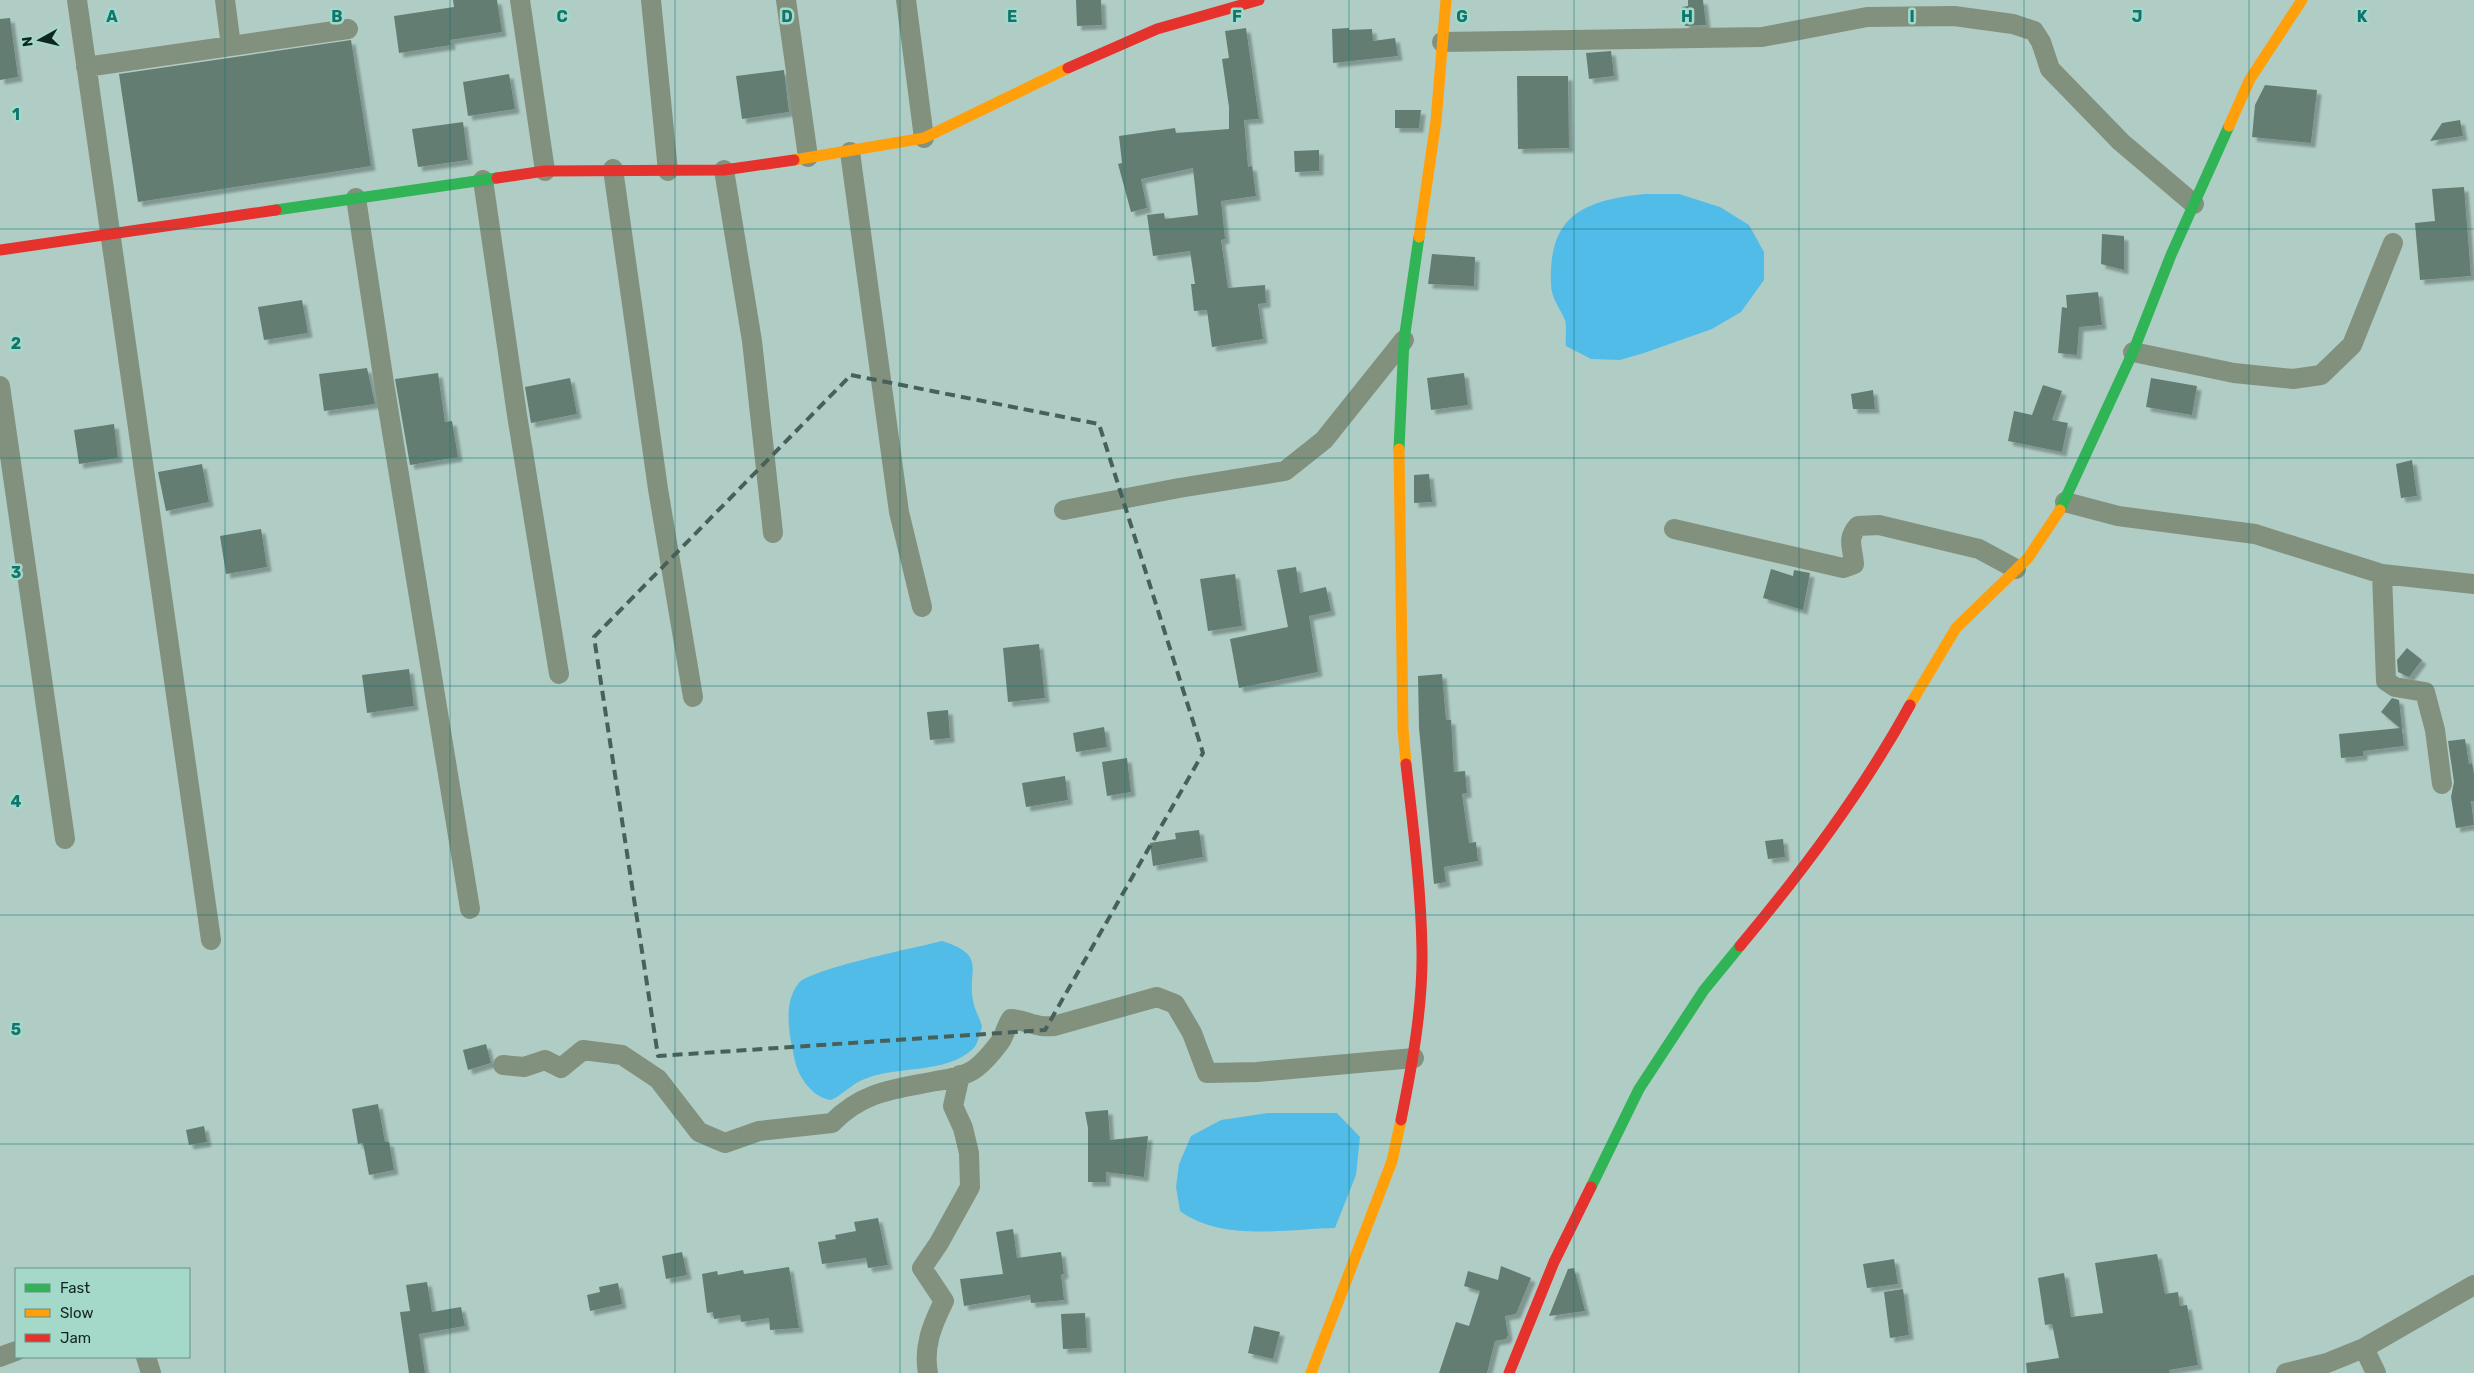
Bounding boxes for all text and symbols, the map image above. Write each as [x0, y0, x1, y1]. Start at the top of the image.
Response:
text: A [106, 7, 118, 26]
text: B [331, 7, 343, 26]
text: C [556, 7, 568, 26]
text: D [781, 7, 793, 26]
text: E [1007, 7, 1017, 26]
text: F [1232, 7, 1242, 26]
text: G [1456, 7, 1468, 26]
text: H [1681, 7, 1693, 26]
text: I [1909, 7, 1915, 26]
text: J [2132, 7, 2142, 26]
text: K [2357, 7, 2368, 26]
north arrow [15, 15, 65, 65]
text: N [19, 36, 37, 48]
text: 1 [12, 105, 20, 124]
text: 2 [11, 334, 21, 353]
text: 3 [11, 563, 21, 582]
text: 4 [11, 792, 22, 811]
text: 5 [11, 1020, 21, 1039]
legend [15, 1268, 190, 1358]
text: Fast [60, 1279, 90, 1297]
text: Slow [60, 1304, 93, 1322]
text: Jam [60, 1329, 91, 1347]

